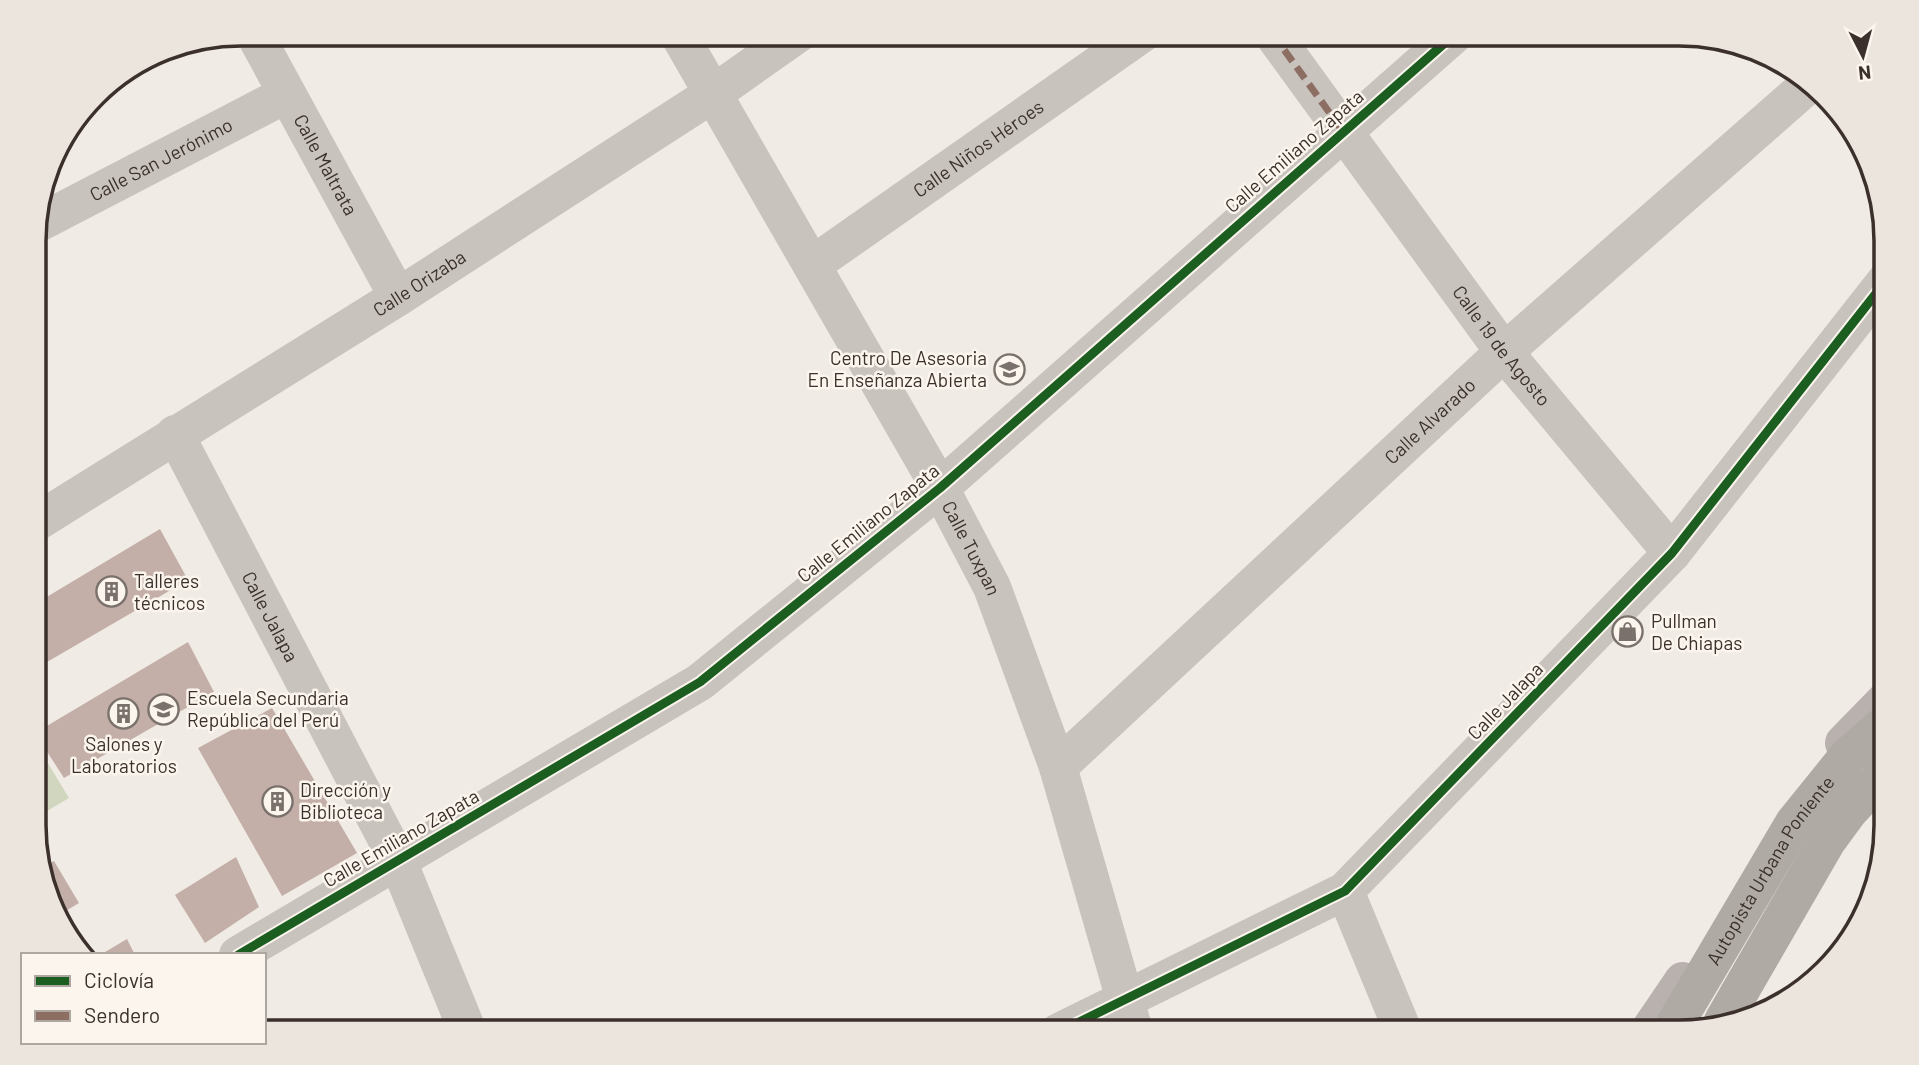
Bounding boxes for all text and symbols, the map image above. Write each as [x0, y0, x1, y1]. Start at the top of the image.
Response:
north arrow [1828, 21, 1898, 91]
text: N [1857, 61, 1872, 86]
street label: Calle Emiliano Zapata [1220, 84, 1368, 217]
street label: Calle Niños Héroes [908, 94, 1048, 202]
street label: Calle Maltrata [289, 110, 363, 219]
street label: Calle San Jerónimo [85, 112, 236, 206]
street label: Calle Orizaba [368, 244, 470, 321]
street label: Calle 19 de Agosto [1448, 281, 1556, 410]
place label: Centro De Asesoria En Enseñanza Abierta [808, 346, 987, 391]
school or university icon: Centro De Asesoria En Enseñanza Abierta [993, 352, 1027, 386]
street label: Calle Alvarado [1379, 373, 1480, 468]
street label: Calle Emiliano Zapata [792, 458, 943, 587]
street label: Calle Tuxpan [938, 497, 1006, 598]
street label: Calle Jalapa [238, 567, 304, 665]
place label: Talleres técnicos [134, 569, 205, 614]
building icon: Talleres técnicos [94, 575, 128, 609]
place label: Pullman De Chiapas [1651, 609, 1742, 654]
shop icon: Pullman De Chiapas [1611, 615, 1645, 649]
street label: Calle Jalapa [1462, 657, 1547, 744]
place label: Escuela Secundaria República del Perú [187, 686, 349, 731]
school or university icon: Escuela Secundaria República del Perú [147, 692, 181, 726]
building icon: Salones y Laboratorios [107, 696, 141, 730]
place label: Salones y Laboratorios [71, 732, 177, 777]
street label: Autopista Urbana Poniente [1701, 771, 1839, 969]
place label: Dirección y Biblioteca [300, 778, 391, 823]
building icon: Dirección y Biblioteca [260, 784, 294, 818]
street label: Calle Emiliano Zapata [319, 784, 483, 892]
legend [21, 953, 266, 1044]
text: Ciclovía [84, 967, 154, 992]
text: Sendero [84, 1002, 160, 1027]

